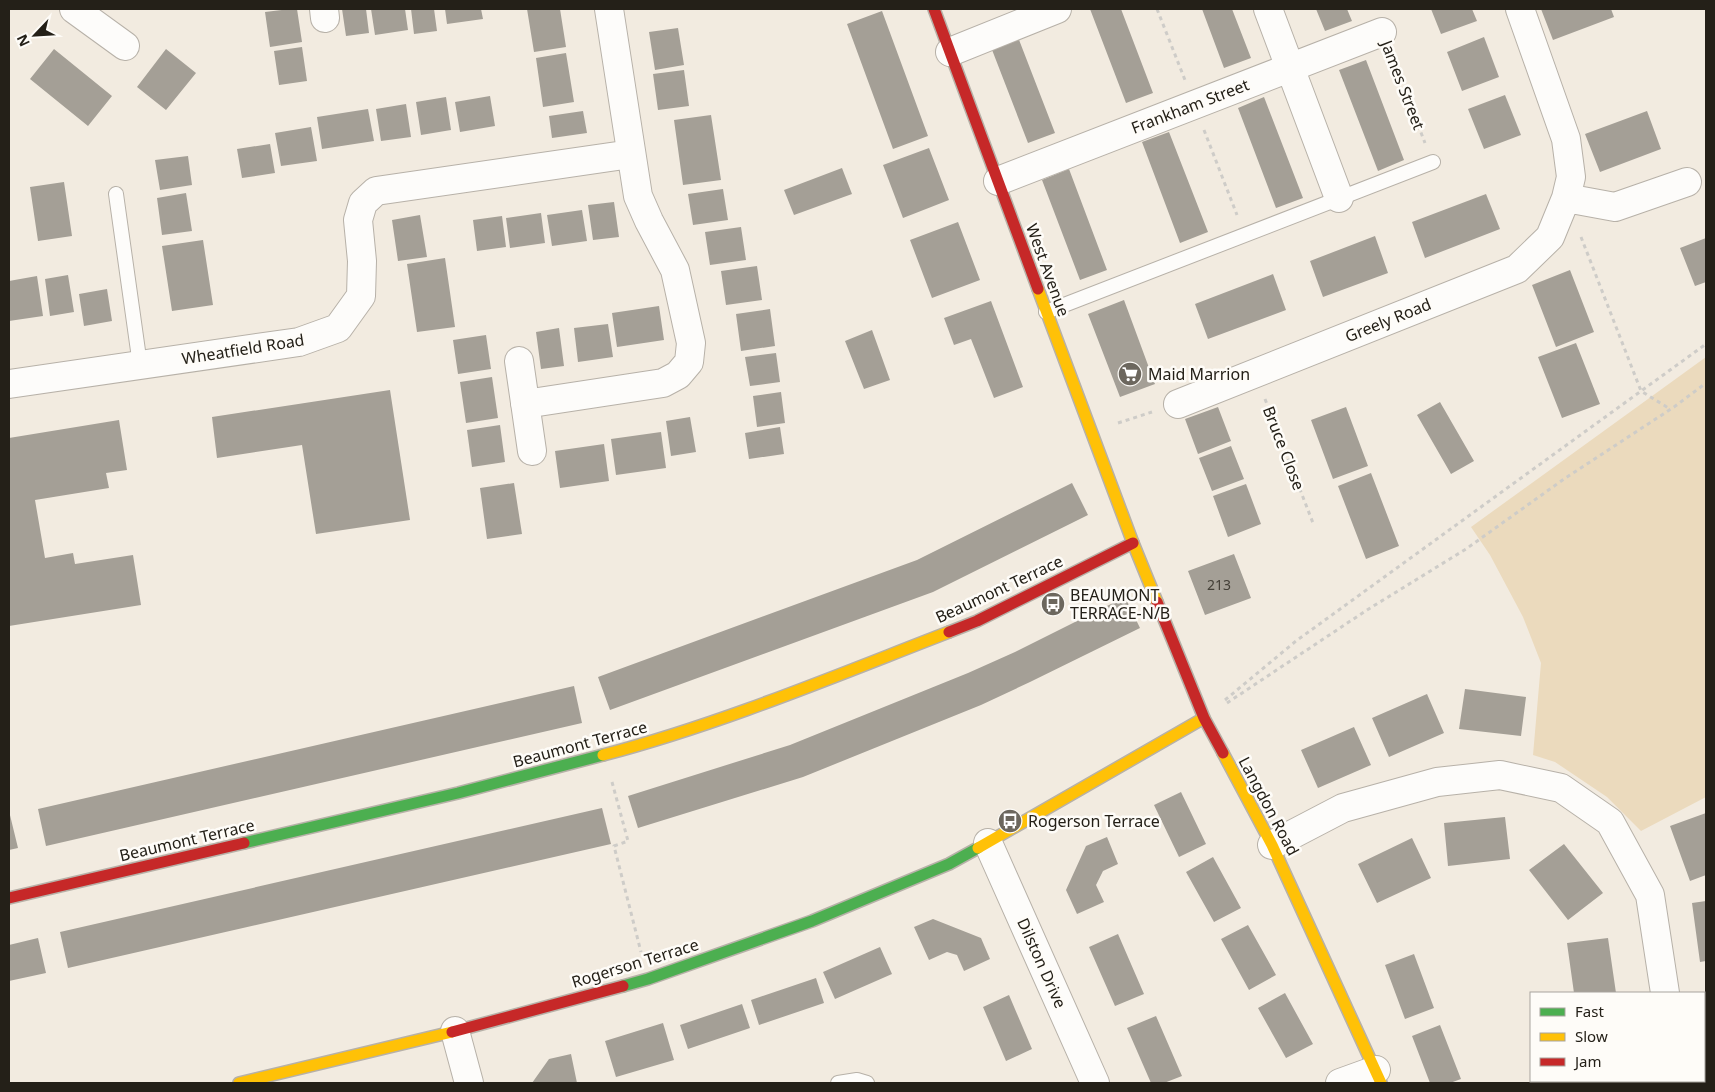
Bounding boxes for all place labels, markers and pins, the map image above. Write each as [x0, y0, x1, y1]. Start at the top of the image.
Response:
supermarket icon: Maid Marrion [1117, 361, 1143, 387]
place label: Maid Marrion [1148, 363, 1250, 385]
place label: BEAUMONT TERRACE-N/B [1070, 584, 1170, 624]
bus stop icon: BEAUMONT TERRACE-N/B [1040, 591, 1066, 617]
bus stop icon: Rogerson Terrace [997, 808, 1023, 834]
place label: Rogerson Terrace [1028, 810, 1160, 832]

